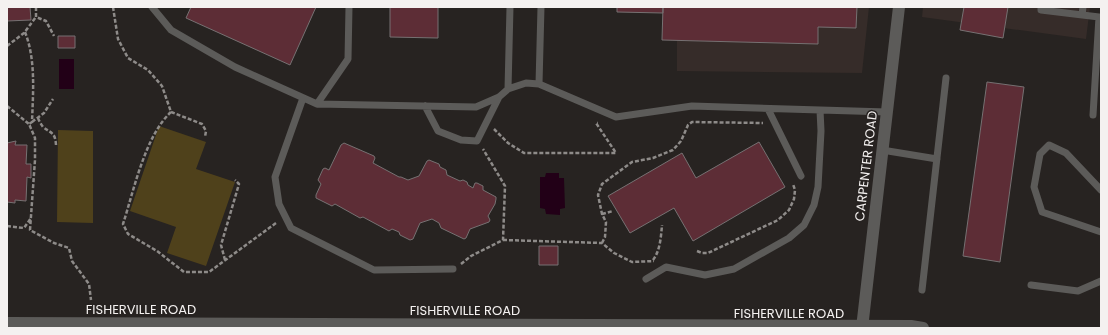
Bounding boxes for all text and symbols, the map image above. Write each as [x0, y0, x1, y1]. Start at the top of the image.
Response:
street label: CARPENTER ROAD [850, 110, 882, 222]
street label: FISHERVILLE ROAD [86, 300, 196, 319]
street label: FISHERVILLE ROAD [410, 301, 520, 320]
street label: FISHERVILLE ROAD [734, 304, 844, 323]

